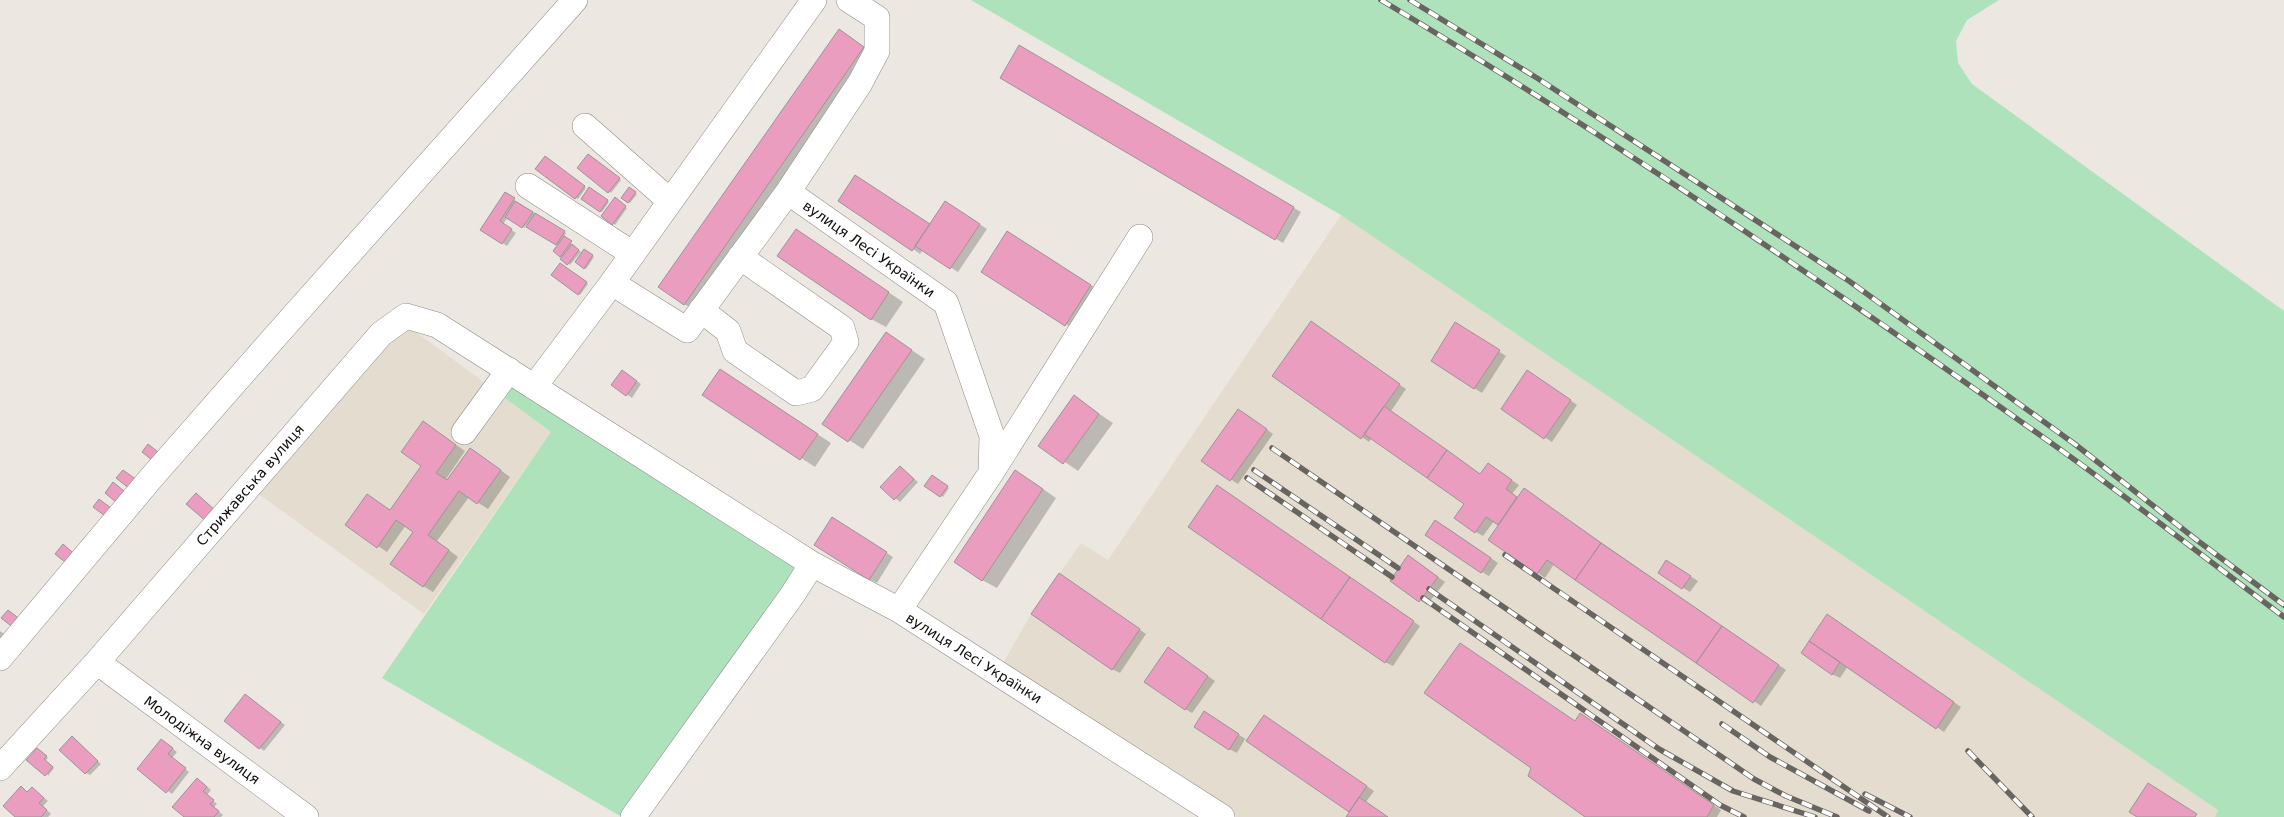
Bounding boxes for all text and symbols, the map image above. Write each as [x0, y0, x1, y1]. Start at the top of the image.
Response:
street label: вулиця Лесі Українки [800, 197, 938, 301]
street label: Стрижавська вулиця [193, 421, 307, 549]
street label: вулиця Лесі Українки [903, 610, 1045, 706]
street label: Молодіжна вулиця [141, 693, 263, 787]

